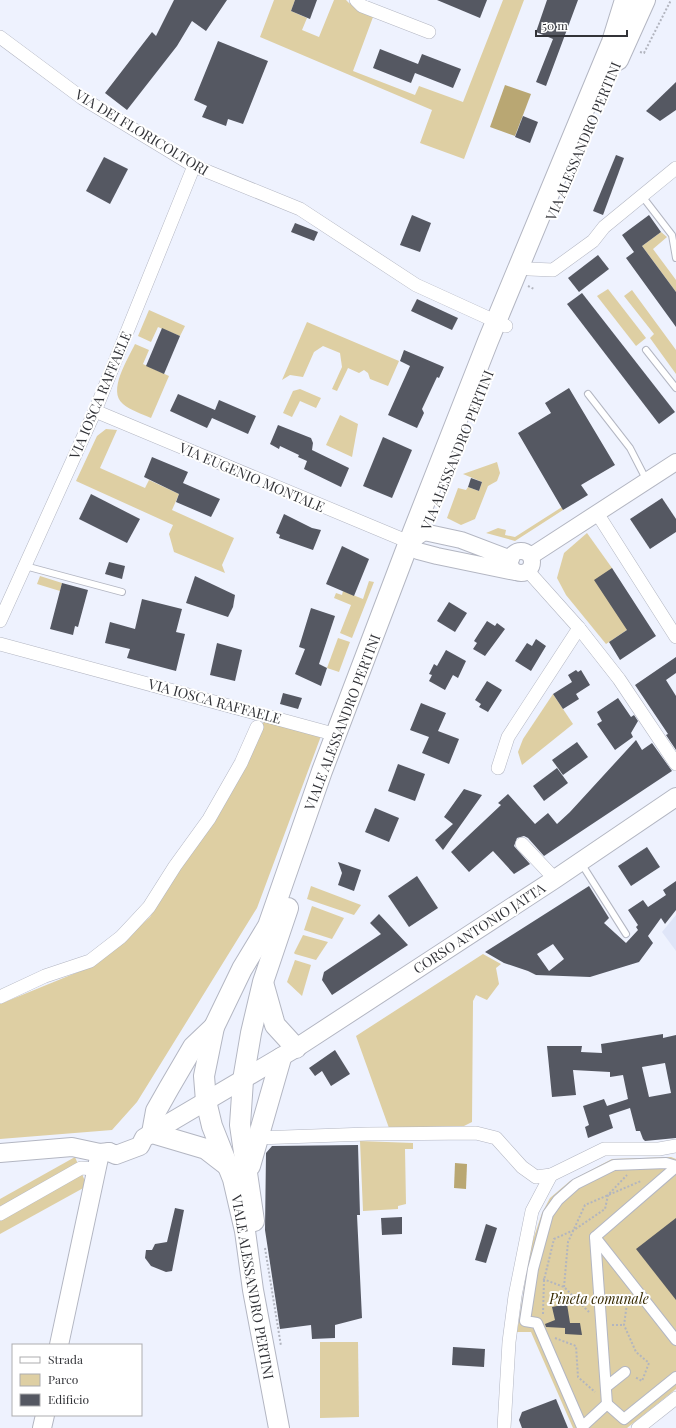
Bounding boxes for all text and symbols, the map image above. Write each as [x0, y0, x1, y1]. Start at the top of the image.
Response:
scale bar [536, 12, 627, 38]
text: 50 m [542, 17, 568, 33]
street label: VIA ALESSANDRO PERTINI [540, 58, 625, 224]
street label: VIA DEI FLORICOLTORI [71, 84, 213, 180]
street label: VIA IOSCA RAFFAELE [64, 328, 136, 463]
street label: VIA ALESSANDRO PERTINI [416, 367, 498, 534]
street label: VIA EUGENIO MONTALE [175, 437, 328, 516]
street label: VIALE ALESSANDRO PERTINI [299, 631, 385, 814]
street label: VIA IOSCA RAFFAELE [145, 674, 284, 728]
street label: CORSO ANTONIO JATTA [409, 878, 549, 978]
street label: VIALE ALESSANDRO PERTINI [227, 1192, 279, 1381]
park label: Pineta comunale [548, 1289, 649, 1308]
legend [12, 1344, 142, 1416]
text: Strada [48, 1351, 83, 1367]
text: Parco [48, 1371, 79, 1387]
text: Edificio [48, 1391, 90, 1407]

